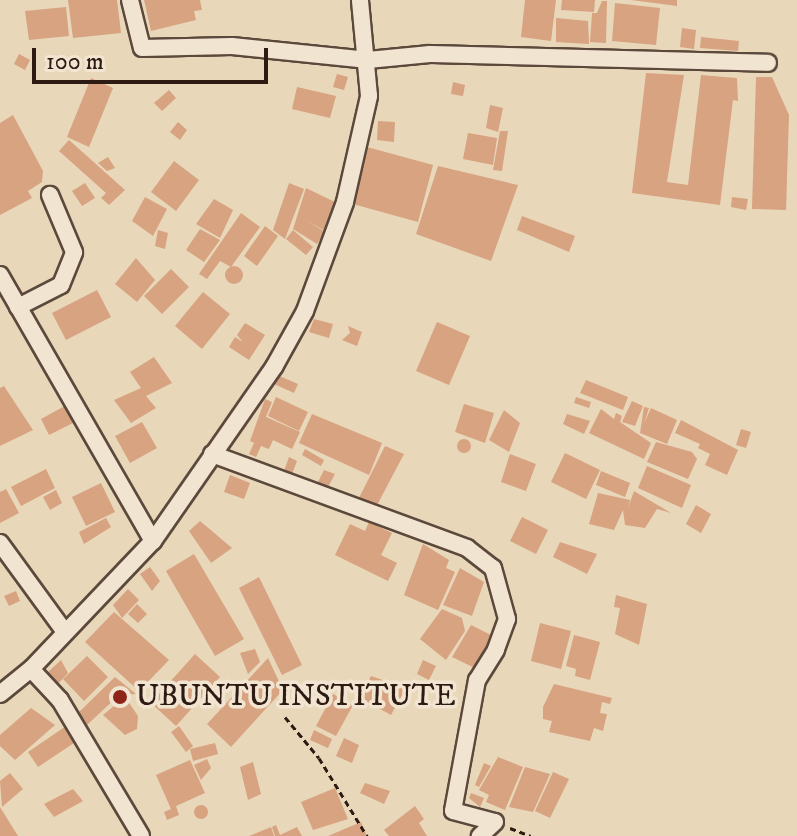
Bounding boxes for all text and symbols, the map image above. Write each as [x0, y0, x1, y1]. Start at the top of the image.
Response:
scale bar [36, 32, 272, 82]
text: 100 m [46, 47, 104, 77]
place label: UBUNTU INSTITUTE [136, 679, 456, 715]
marker: UBUNTU INSTITUTE [111, 688, 129, 706]

